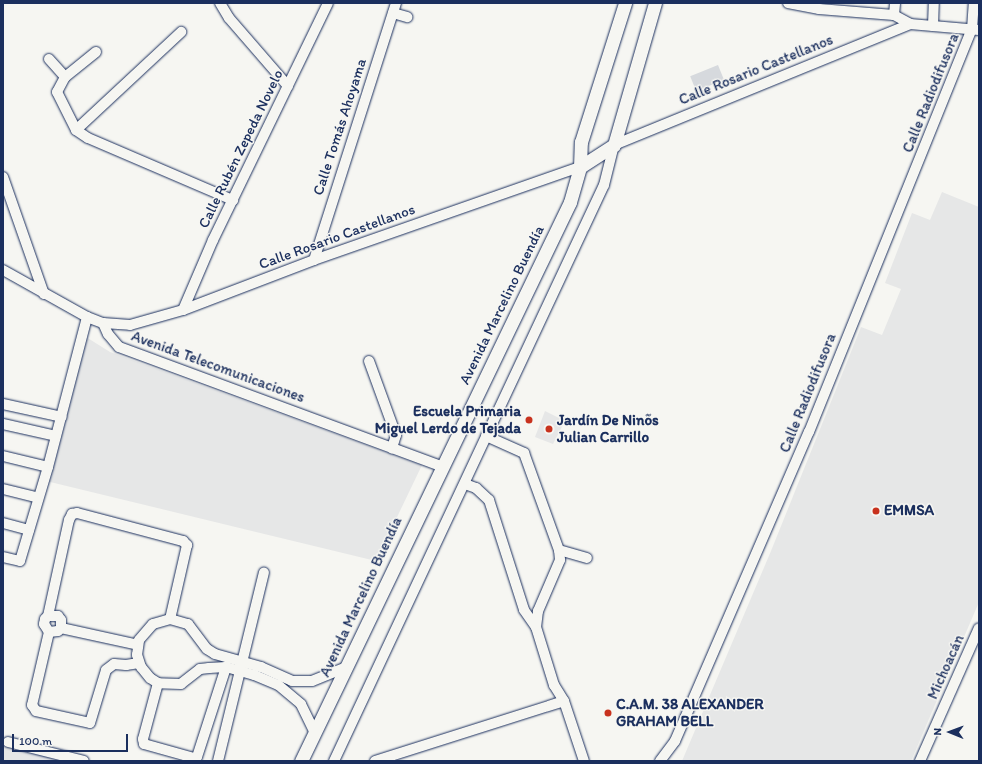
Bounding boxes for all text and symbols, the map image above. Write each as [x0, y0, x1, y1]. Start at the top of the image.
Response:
street label: Calle Rosario Castellanos [677, 31, 835, 109]
street label: Calle Radiodifusora [899, 31, 963, 155]
street label: Calle Tomás Ahoyama [310, 57, 370, 197]
street label: Calle Rubén Zepeda Novelo [195, 67, 287, 231]
street label: Calle Rosario Castellanos [257, 201, 417, 273]
street label: Avenida Marcelino Buendía [456, 222, 548, 388]
street label: Avenida Telecomunicaciones [129, 327, 307, 407]
street label: Calle Radiodifusora [776, 331, 840, 455]
place label: Escuela Primaria Miguel Lerdo de Tejada [375, 402, 521, 437]
place label: Jardín De Ninõs Julian Carrillo [557, 411, 659, 446]
marker: Escuela Primaria Miguel Lerdo de Tejada [524, 415, 534, 425]
marker: Jardín De Ninõs Julian Carrillo [544, 424, 554, 434]
place label: EMMSA [884, 502, 934, 520]
marker: EMMSA [871, 506, 881, 516]
street label: Avenida Marcelino Buendía [316, 514, 406, 680]
street label: Michoacán [924, 632, 968, 702]
place label: C.A.M. 38 ALEXANDER GRAHAM BELL [616, 695, 764, 730]
marker: C.A.M. 38 ALEXANDER GRAHAM BELL [603, 708, 613, 718]
north arrow [930, 712, 970, 752]
scale bar [14, 726, 130, 752]
text: N [931, 728, 944, 736]
text: 100 m [19, 734, 52, 748]

